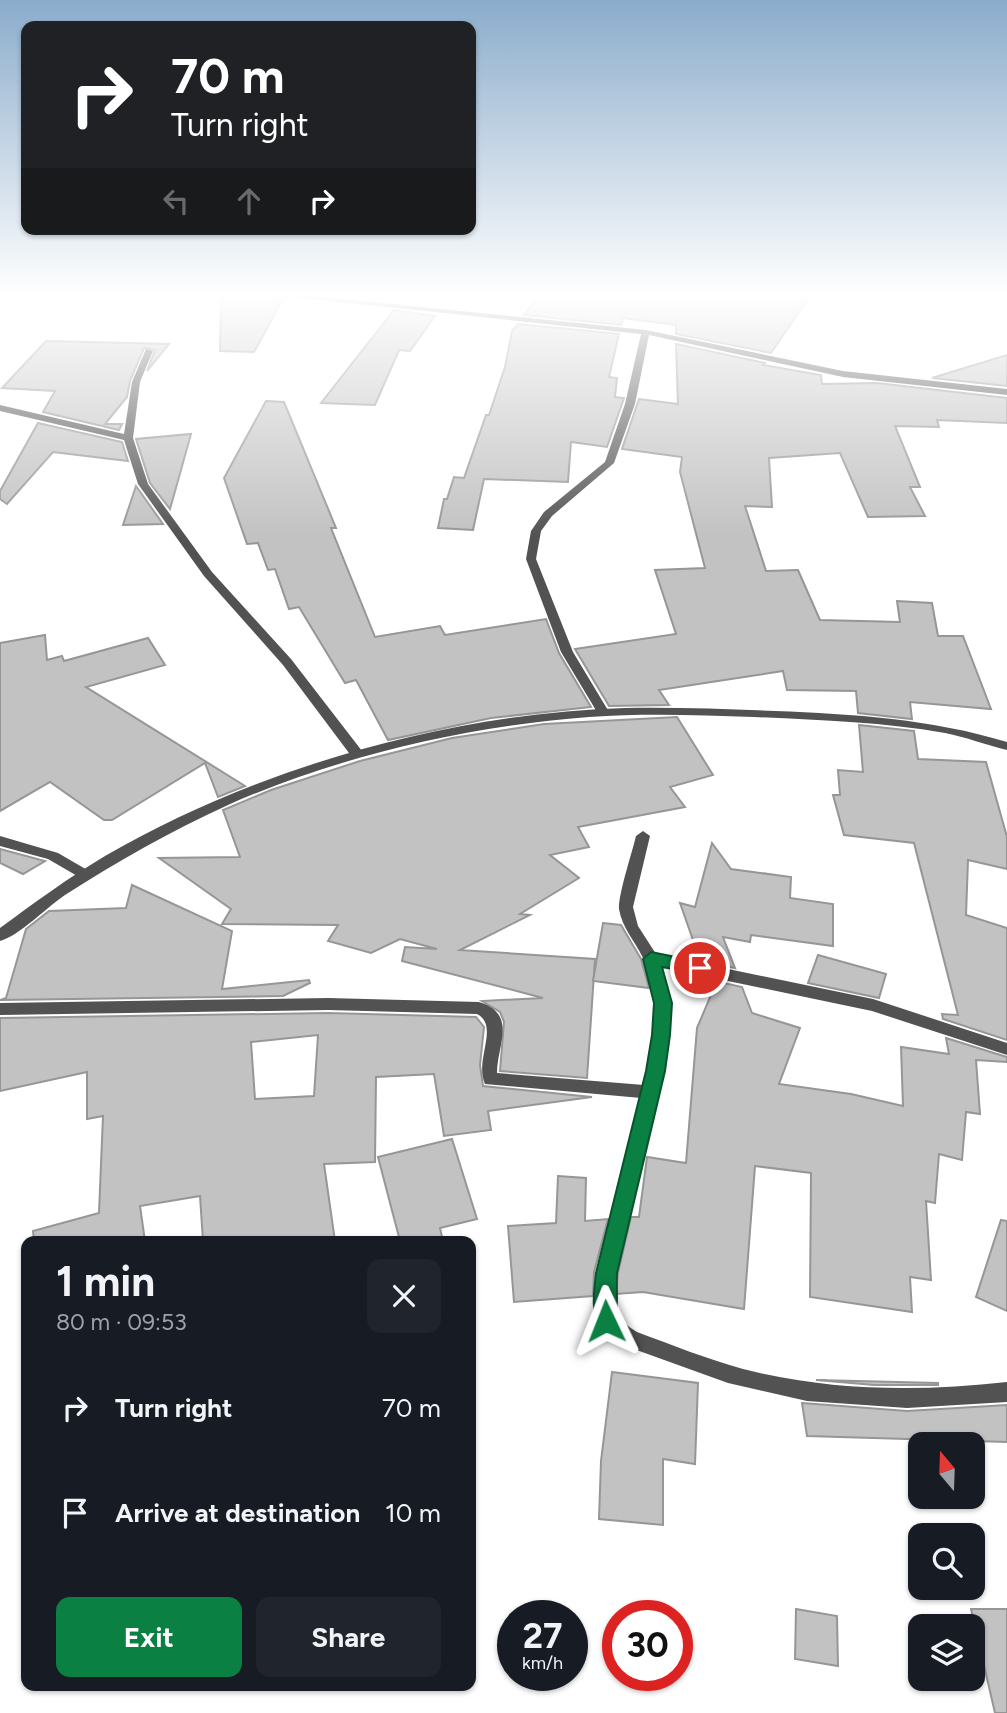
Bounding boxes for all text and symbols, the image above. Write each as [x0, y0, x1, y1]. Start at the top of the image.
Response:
text: 70 m [171, 46, 284, 105]
icon: right [56, 49, 147, 140]
text: Turn right [171, 106, 309, 144]
icon: left [157, 182, 195, 220]
icon: ahead [230, 182, 268, 220]
icon: right [303, 182, 341, 220]
pin [670, 938, 730, 998]
icon: arrive [681, 949, 719, 987]
text: 1 min [56, 1256, 155, 1307]
button: close [367, 1259, 441, 1333]
position arrow [569, 1284, 643, 1358]
text: 80 m · 09:53 [56, 1308, 187, 1336]
icon: right [56, 1389, 94, 1427]
text: Turn right [115, 1392, 232, 1424]
text: 70 m [382, 1392, 441, 1424]
north arrow [908, 1432, 985, 1508]
map controls [908, 1432, 985, 1691]
icon: arrive [56, 1494, 94, 1532]
text: Arrive at destination [115, 1497, 360, 1529]
text: 10 m [385, 1497, 441, 1529]
button: search [908, 1523, 985, 1600]
button: Exit [56, 1597, 242, 1677]
button: Share [256, 1597, 441, 1677]
speed limit sign: 30 [602, 1600, 693, 1691]
button: layers [908, 1614, 985, 1691]
text: 27 [523, 1615, 562, 1657]
text: km/h [522, 1652, 563, 1674]

